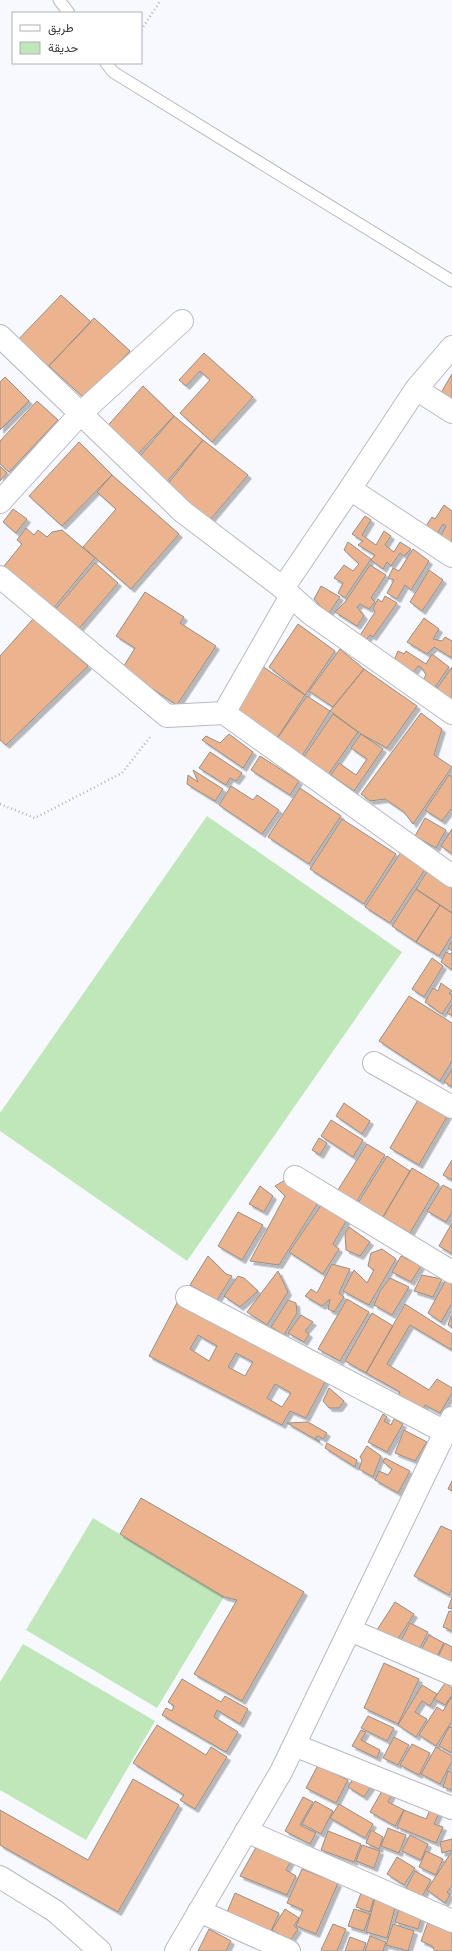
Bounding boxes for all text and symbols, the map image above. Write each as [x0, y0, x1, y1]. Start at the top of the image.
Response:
legend [12, 12, 142, 64]
text: طريق [48, 22, 74, 36]
text: حديقة [48, 42, 78, 55]

